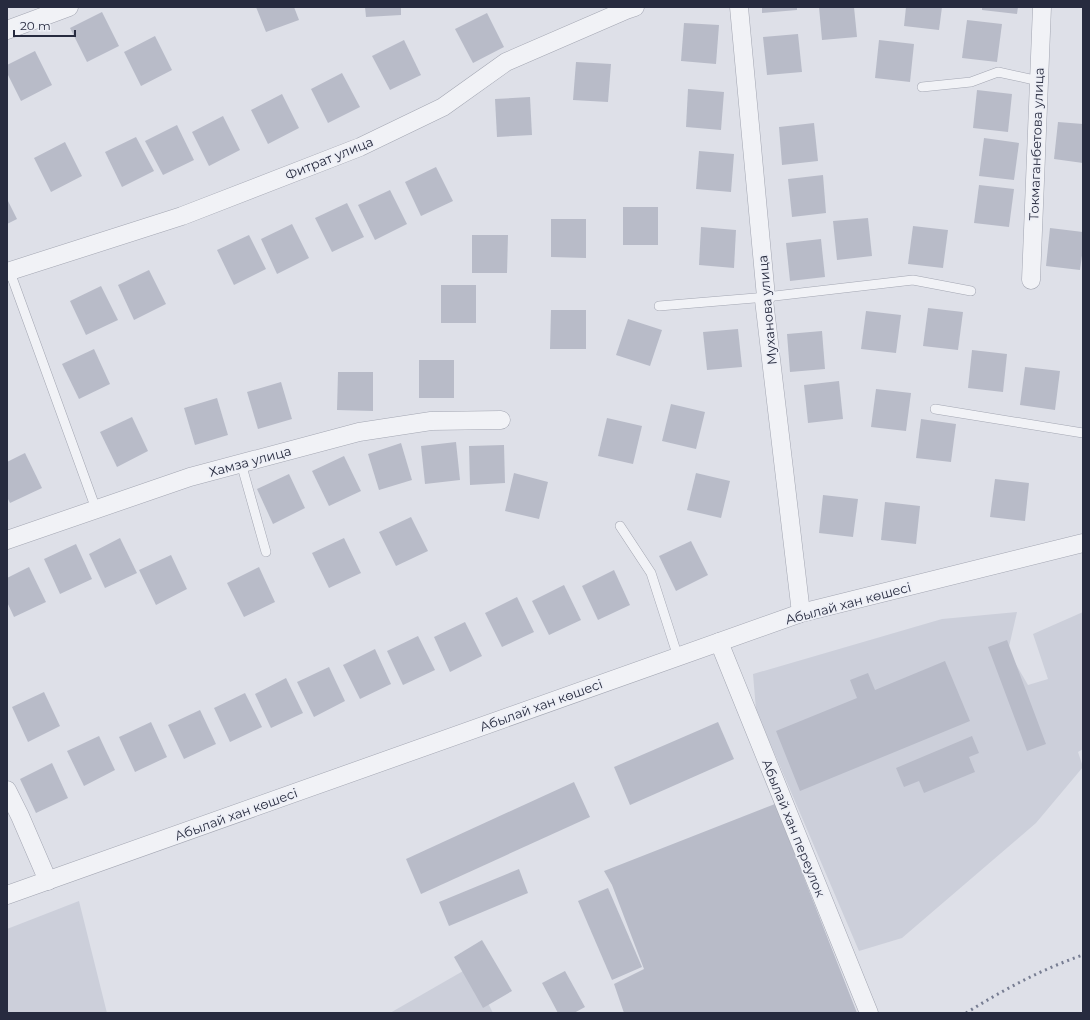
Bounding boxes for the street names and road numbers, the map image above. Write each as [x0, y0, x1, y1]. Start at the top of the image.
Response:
street label: Токмаганбетова улица [1025, 67, 1047, 221]
street label: Фитрат улица [283, 133, 375, 183]
street label: Муханова улица [754, 254, 780, 366]
street label: Хамза улица [207, 442, 293, 480]
street label: Абылай хан көшесі [783, 579, 913, 627]
street label: Абылай хан көшесі [477, 675, 605, 735]
street label: Абылай хан переулок [759, 757, 829, 900]
street label: Абылай хан көшесі [172, 784, 300, 844]

